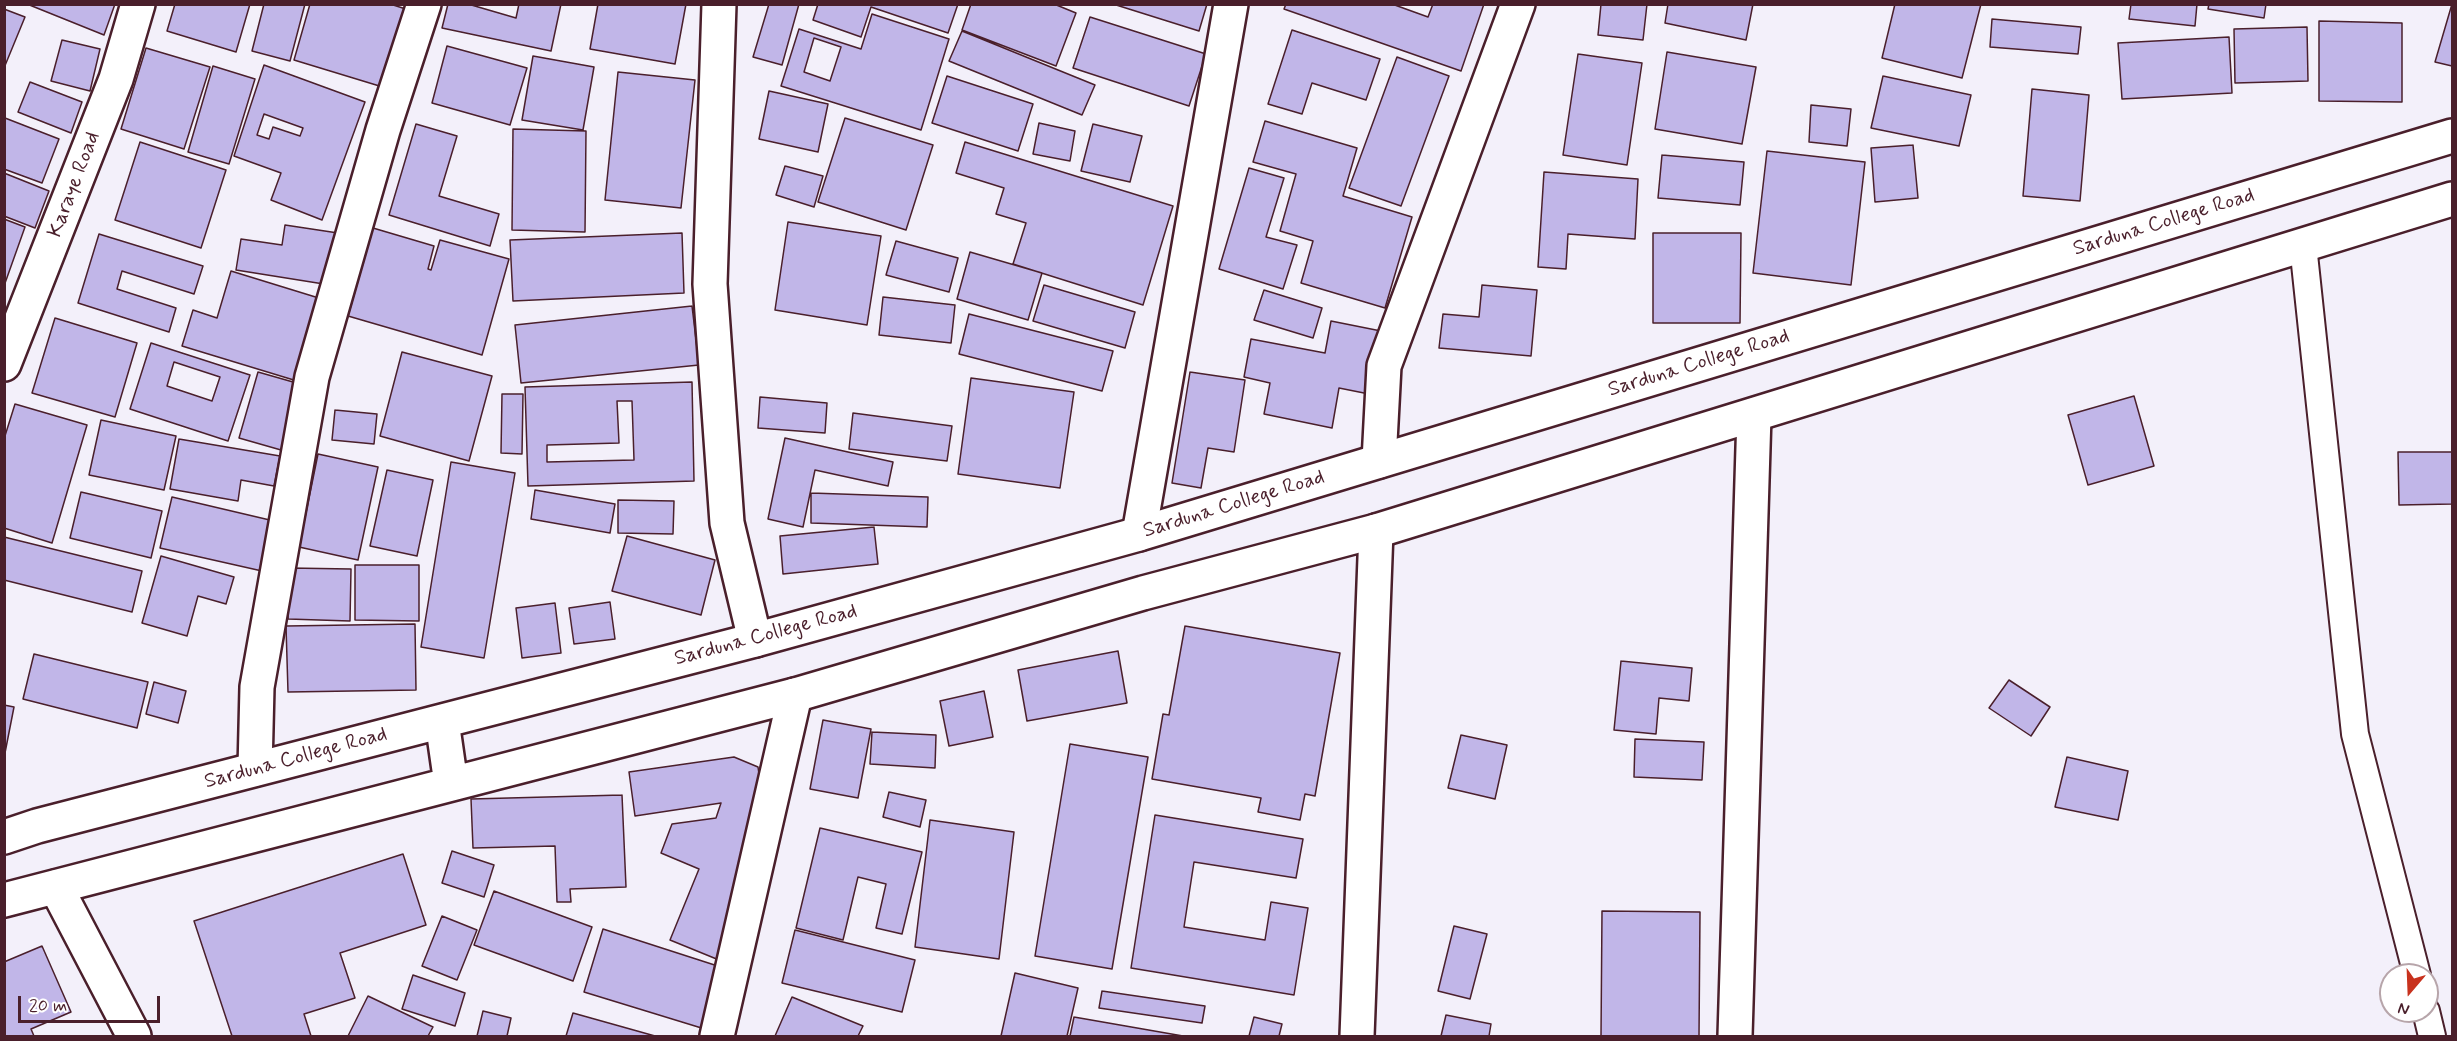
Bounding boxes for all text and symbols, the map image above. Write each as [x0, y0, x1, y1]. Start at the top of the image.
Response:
street label: Karaye Road [43, 129, 107, 241]
street label: Sarduna College Road [2070, 183, 2258, 263]
street label: Sarduna College Road [1605, 324, 1793, 404]
street label: Sarduna College Road [1140, 465, 1328, 545]
street label: Sarduna College Road [672, 599, 860, 673]
street label: Sarduna College Road [202, 722, 390, 796]
north arrow [2379, 963, 2439, 1023]
scale bar [21, 984, 164, 1022]
text: 20 m [29, 994, 67, 1018]
text: N [2395, 997, 2412, 1020]

